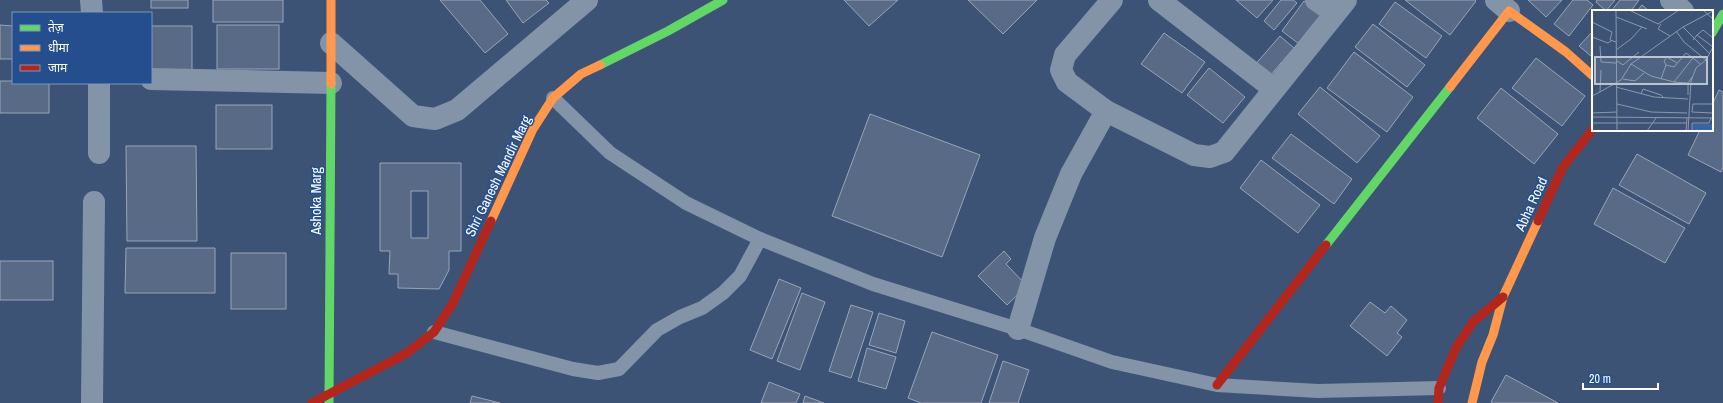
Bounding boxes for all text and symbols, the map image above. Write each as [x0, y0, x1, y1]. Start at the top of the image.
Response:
inset map [1592, 10, 1713, 131]
legend [12, 12, 152, 84]
text: तेज़ [48, 20, 65, 36]
text: धीमा [48, 40, 70, 56]
text: जाम [48, 60, 68, 76]
street label: Shri Ganesh Mandir Marg [461, 112, 535, 240]
street label: Ashoka Marg [307, 167, 325, 236]
street label: Abha Road [1510, 174, 1551, 235]
scale bar [1583, 365, 1658, 391]
text: 20 m [1589, 371, 1611, 387]

